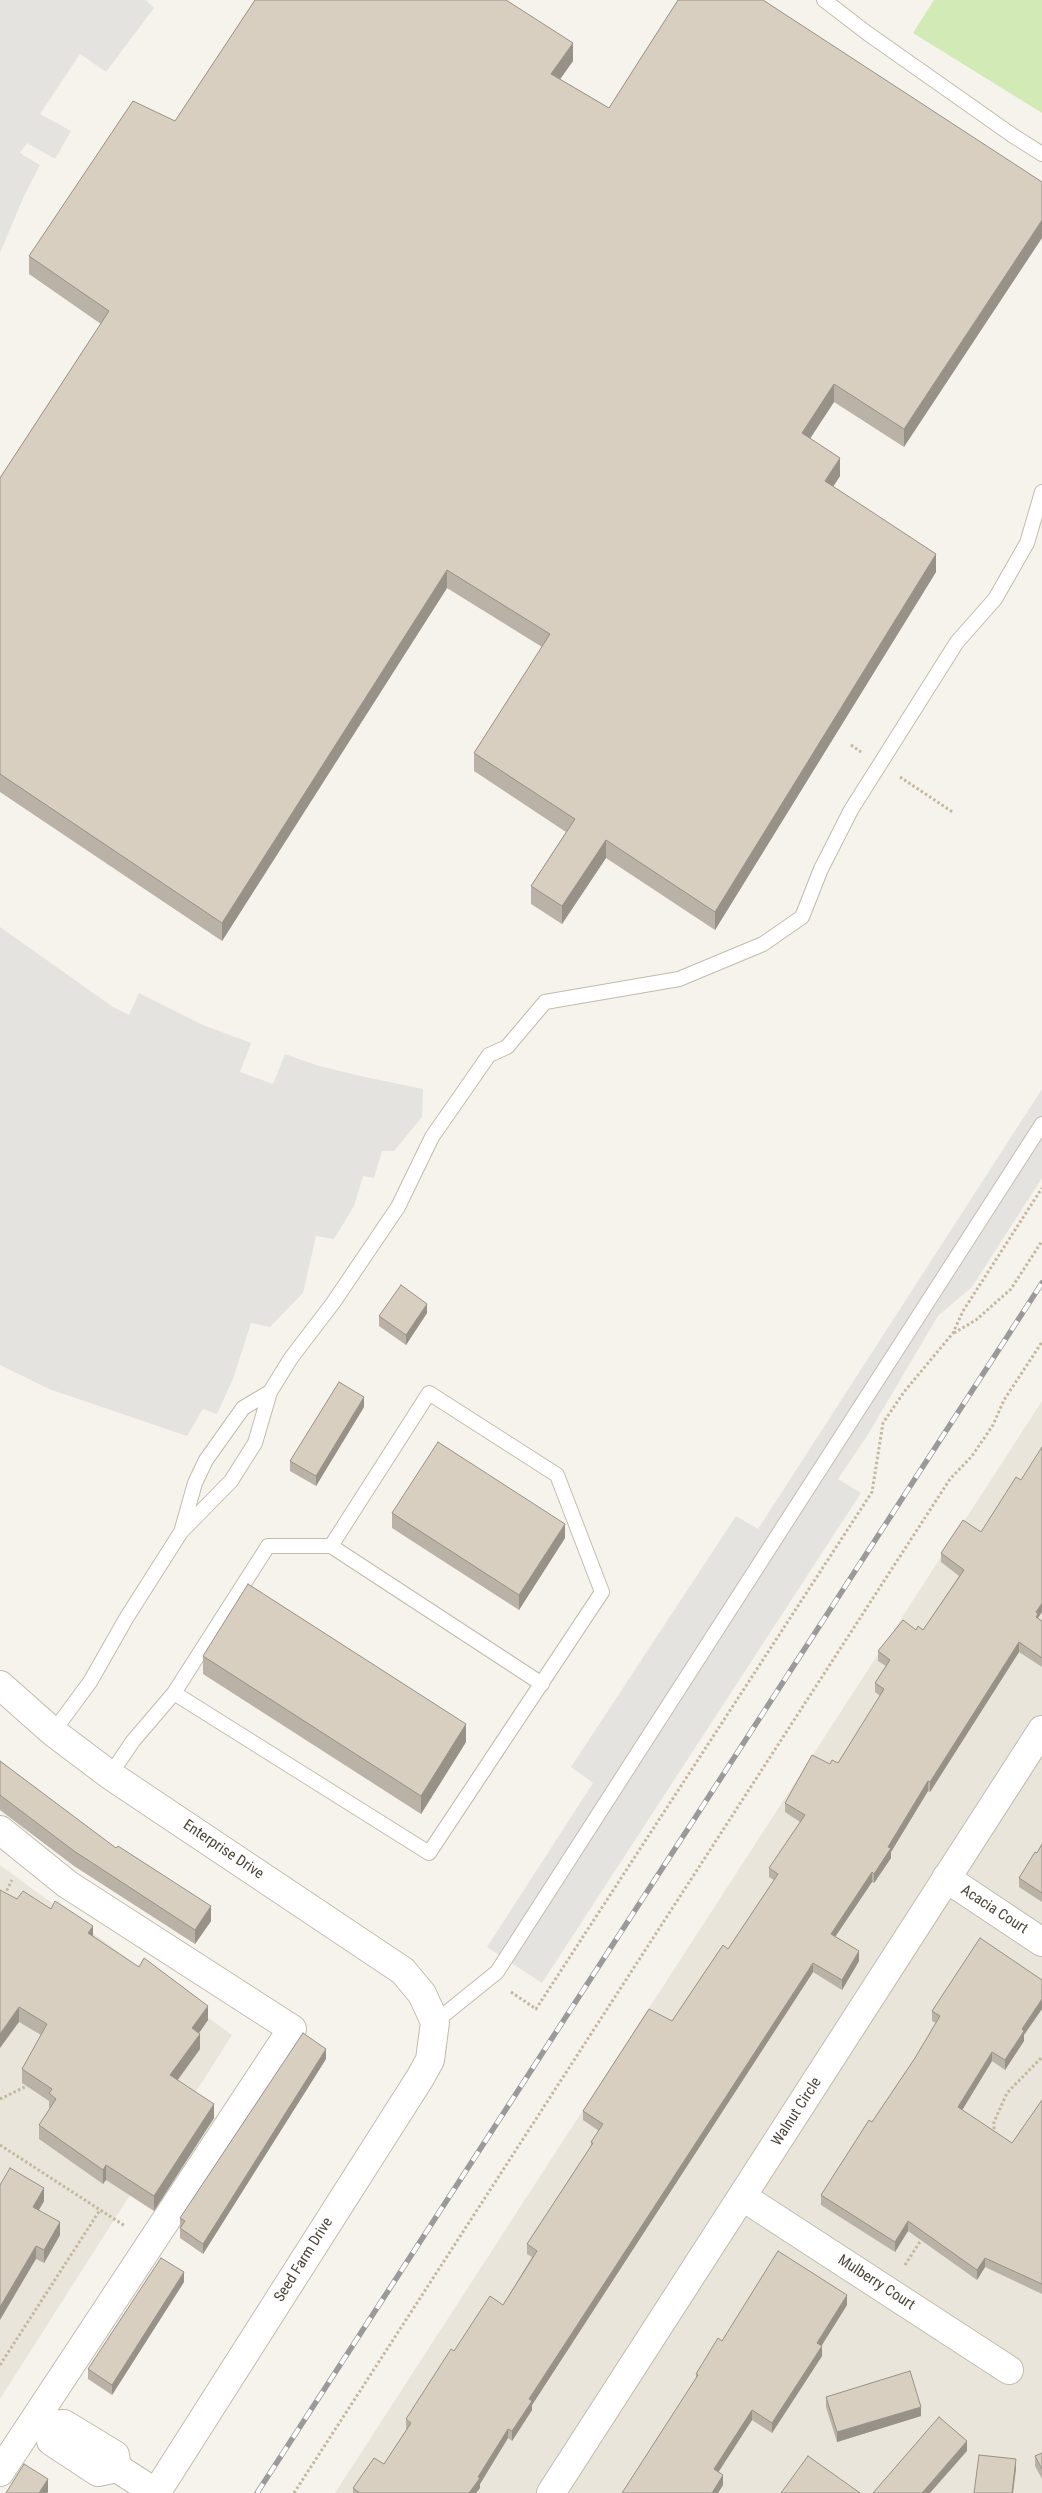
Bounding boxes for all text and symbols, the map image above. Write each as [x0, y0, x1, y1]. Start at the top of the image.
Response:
street label: Enterprise Drive [179, 1816, 267, 1884]
street label: Acacia Court [957, 1882, 1031, 1938]
street label: Walnut Circle [768, 2074, 826, 2150]
street label: Seed Farm Drive [271, 2214, 337, 2306]
street label: Mulberry Court [834, 2251, 918, 2315]

